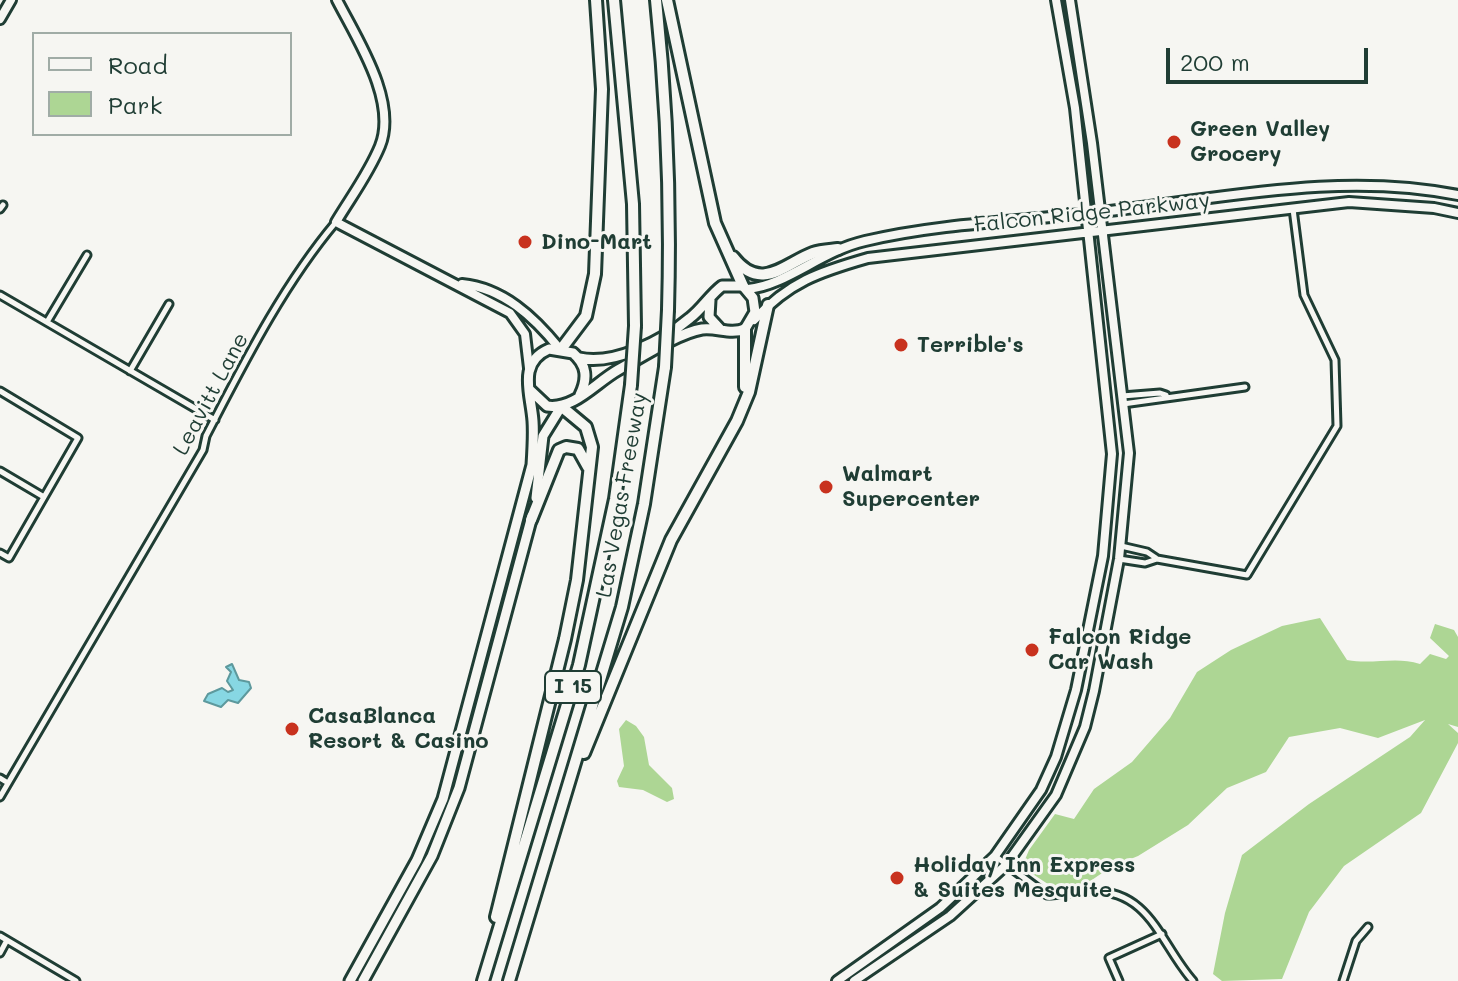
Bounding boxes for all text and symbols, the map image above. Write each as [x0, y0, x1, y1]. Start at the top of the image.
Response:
legend [32, 32, 292, 136]
scale bar [1170, 32, 1372, 82]
text: 200 m [1180, 46, 1250, 77]
text: Road [108, 49, 168, 80]
text: Park [108, 89, 162, 120]
place label: Green Valley Grocery [1190, 116, 1330, 168]
marker: Green Valley Grocery [1165, 133, 1183, 151]
street label: Falcon Ridge Parkway [973, 187, 1211, 239]
place label: Dino-Mart [541, 229, 652, 255]
marker: Dino-Mart [516, 233, 534, 251]
street label: Leavitt Lane [168, 328, 254, 460]
place label: Terrible's [917, 332, 1023, 358]
marker: Terrible's [892, 336, 910, 354]
street label: Las Vegas Freeway [591, 390, 653, 600]
place label: Walmart Supercenter [842, 461, 980, 512]
marker: Walmart Supercenter [817, 478, 835, 496]
place label: Falcon Ridge Car Wash [1048, 624, 1191, 676]
marker: Falcon Ridge Car Wash [1023, 641, 1041, 659]
road number: I 15 [545, 671, 601, 703]
place label: CasaBlanca Resort & Casino [308, 703, 489, 754]
marker: CasaBlanca Resort & Casino [283, 720, 301, 738]
place label: Holiday Inn Express & Suites Mesquite [913, 852, 1135, 904]
marker: Holiday Inn Express & Suites Mesquite [888, 869, 906, 887]

